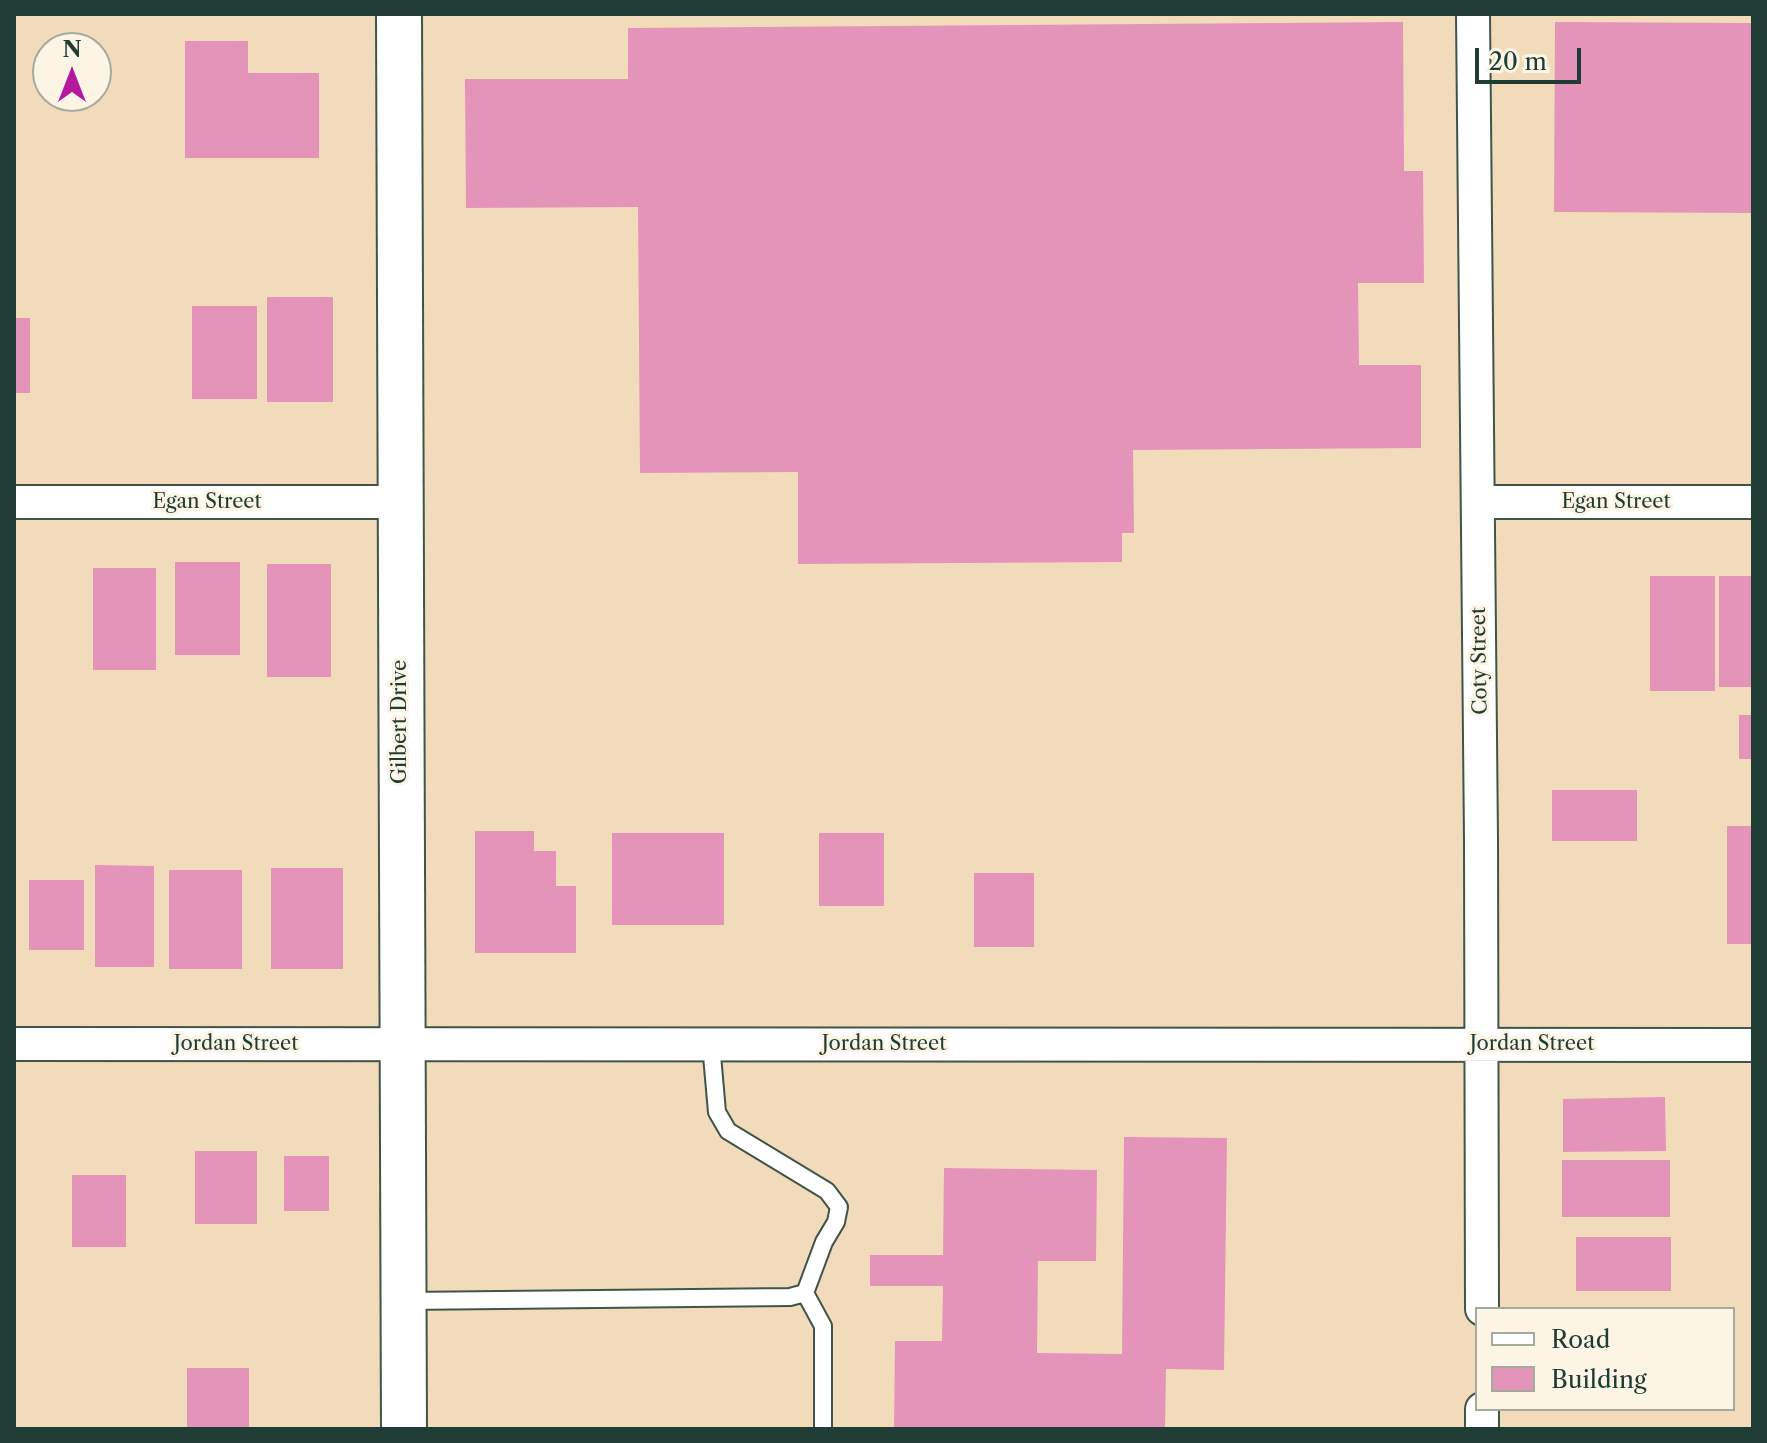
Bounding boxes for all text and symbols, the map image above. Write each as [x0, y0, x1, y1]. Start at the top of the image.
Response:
north arrow [32, 32, 112, 112]
scale bar [1479, 32, 1585, 82]
text: N [62, 36, 82, 63]
text: 20 m [1489, 47, 1547, 76]
street label: Egan Street [152, 490, 262, 514]
street label: Egan Street [1561, 490, 1671, 514]
street label: Coty Street [1467, 607, 1493, 715]
street label: Gilbert Drive [388, 660, 412, 784]
street label: Jordan Street [174, 1032, 298, 1056]
street label: Jordan Street [822, 1032, 946, 1056]
street label: Jordan Street [1470, 1032, 1594, 1056]
legend [1475, 1307, 1735, 1411]
text: Road [1551, 1325, 1610, 1354]
text: Building [1551, 1365, 1647, 1394]

